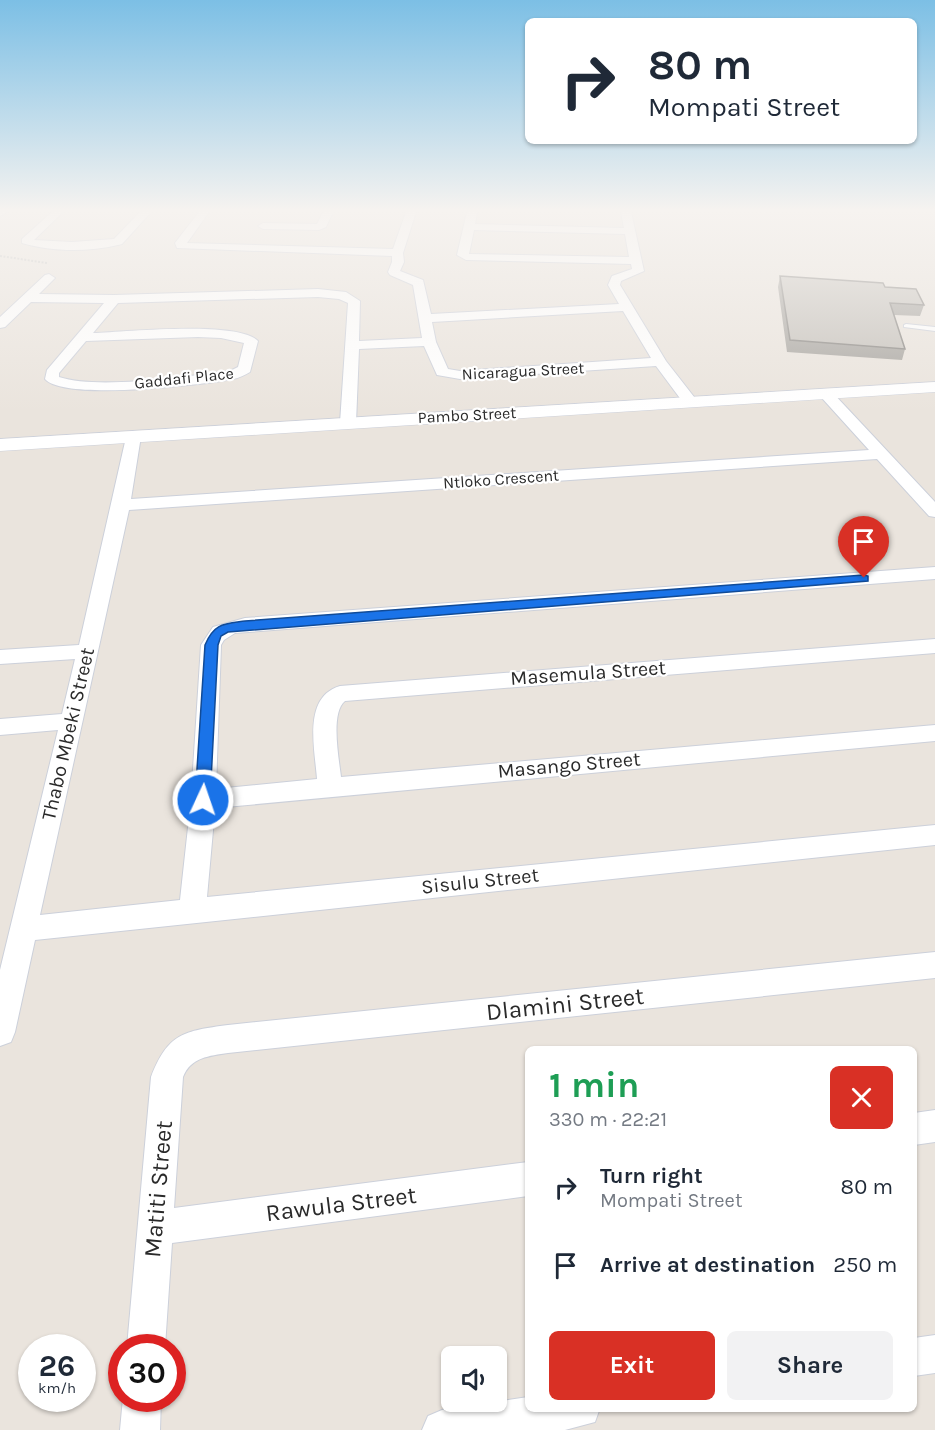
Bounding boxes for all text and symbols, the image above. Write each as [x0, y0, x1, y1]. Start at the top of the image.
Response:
text: 80 m [648, 40, 752, 90]
icon: right [549, 42, 627, 120]
text: Mompati Street [648, 91, 840, 123]
street label: Nicaragua Street [461, 358, 585, 384]
street label: Gaddafi Place [133, 363, 235, 393]
street label: Pambo Street [417, 403, 517, 427]
street label: Ntloko Crescent [442, 465, 560, 493]
pin [838, 516, 889, 578]
icon: arrive [847, 525, 880, 558]
street label: Thabo Mbeki Street [37, 645, 99, 823]
street label: Masemula Street [509, 656, 667, 690]
street label: Masango Street [497, 747, 642, 783]
position arrow [171, 768, 235, 832]
street label: Sisulu Street [420, 863, 540, 899]
street label: Dlamini Street [485, 982, 645, 1026]
text: 1 min [549, 1064, 639, 1106]
button: close [830, 1066, 893, 1129]
text: 330 m · 22:21 [549, 1108, 667, 1131]
street label: Matiti Street [138, 1119, 178, 1259]
text: Turn right [600, 1163, 703, 1189]
icon: right [549, 1171, 582, 1204]
text: 80 m [841, 1174, 893, 1200]
street label: Rawula Street [264, 1181, 418, 1227]
text: Mompati Street [600, 1189, 742, 1212]
icon: arrive [549, 1249, 582, 1282]
text: Arrive at destination [600, 1252, 815, 1278]
text: 250 m [833, 1252, 897, 1278]
button: Exit [549, 1331, 715, 1400]
button: Share [727, 1331, 893, 1400]
speed limit sign: 30 [108, 1334, 186, 1412]
map controls [441, 1346, 507, 1412]
button: sound [441, 1346, 507, 1412]
text: 26 [39, 1348, 75, 1384]
text: km/h [38, 1379, 76, 1397]

